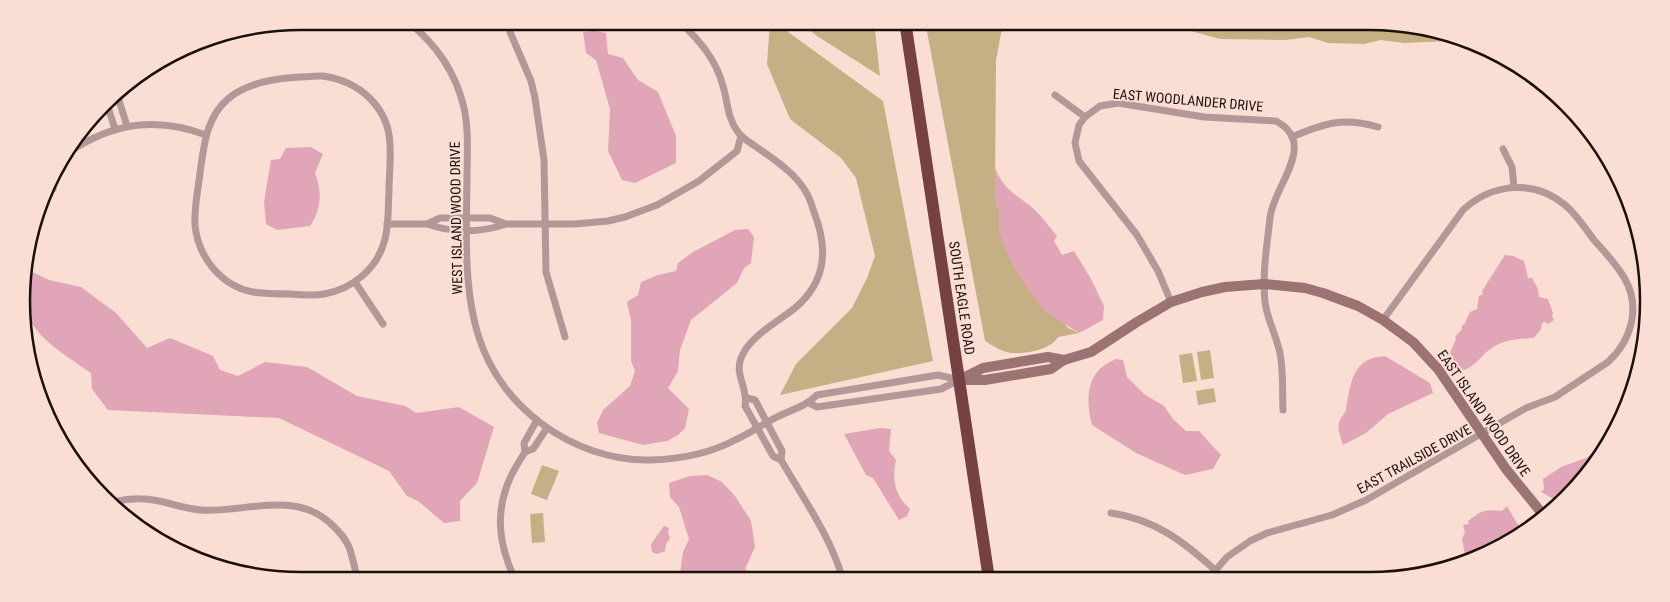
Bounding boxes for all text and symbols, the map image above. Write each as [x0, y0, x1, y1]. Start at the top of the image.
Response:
street label: EAST WOODLANDER DRIVE [1112, 85, 1264, 115]
street label: WEST ISLAND WOOD DRIVE [447, 141, 465, 295]
street label: SOUTH EAGLE ROAD [946, 240, 978, 356]
street label: EAST ISLAND WOOD DRIVE [1434, 347, 1534, 479]
street label: EAST TRAILSIDE DRIVE [1354, 421, 1474, 497]

